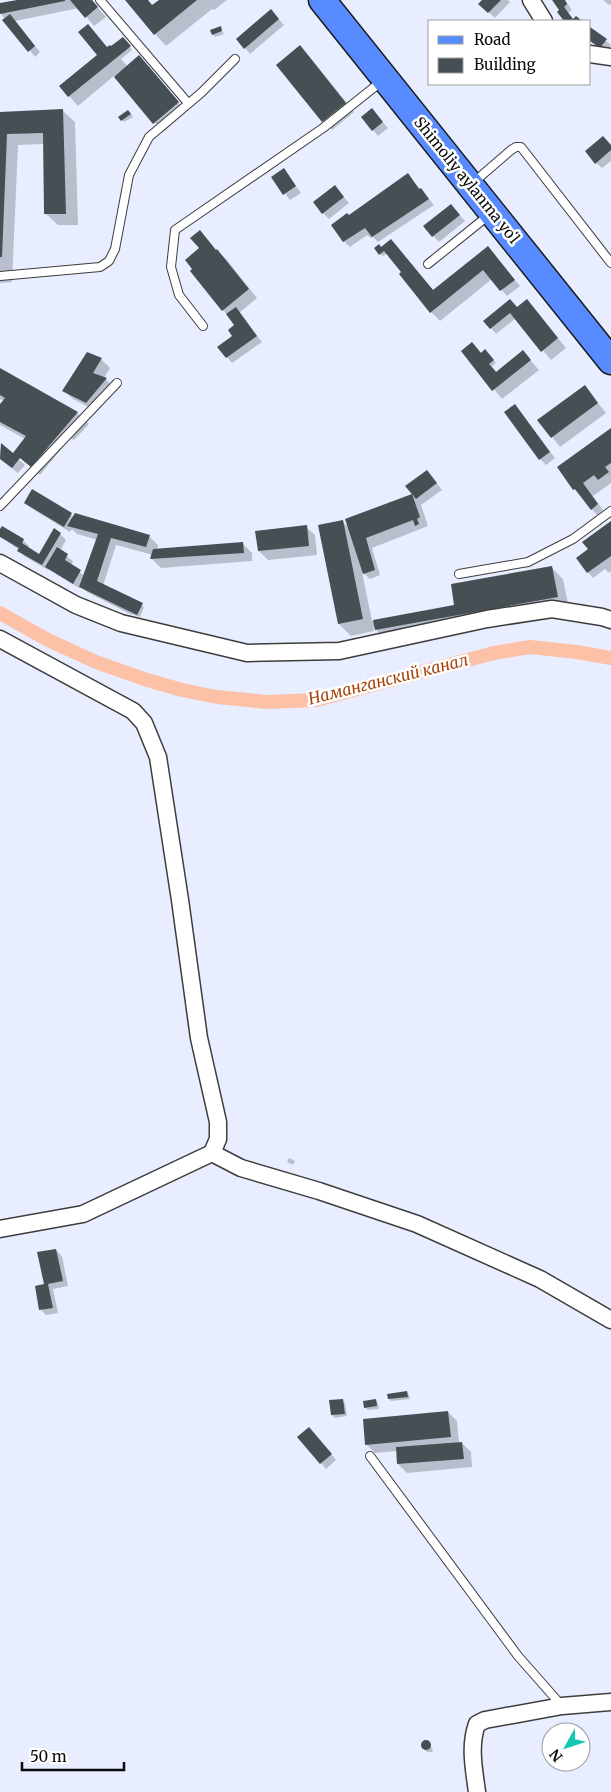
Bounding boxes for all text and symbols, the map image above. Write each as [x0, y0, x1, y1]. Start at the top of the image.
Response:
legend [428, 20, 591, 85]
text: Road [474, 30, 510, 49]
text: Building [474, 55, 536, 74]
street label: Shimoliy aylanma yoʻl [410, 113, 524, 247]
water label: Наманганский канал [306, 649, 470, 709]
north arrow [541, 1722, 591, 1772]
scale bar [22, 1740, 125, 1772]
text: N [546, 1745, 566, 1765]
text: 50 m [30, 1747, 67, 1766]

